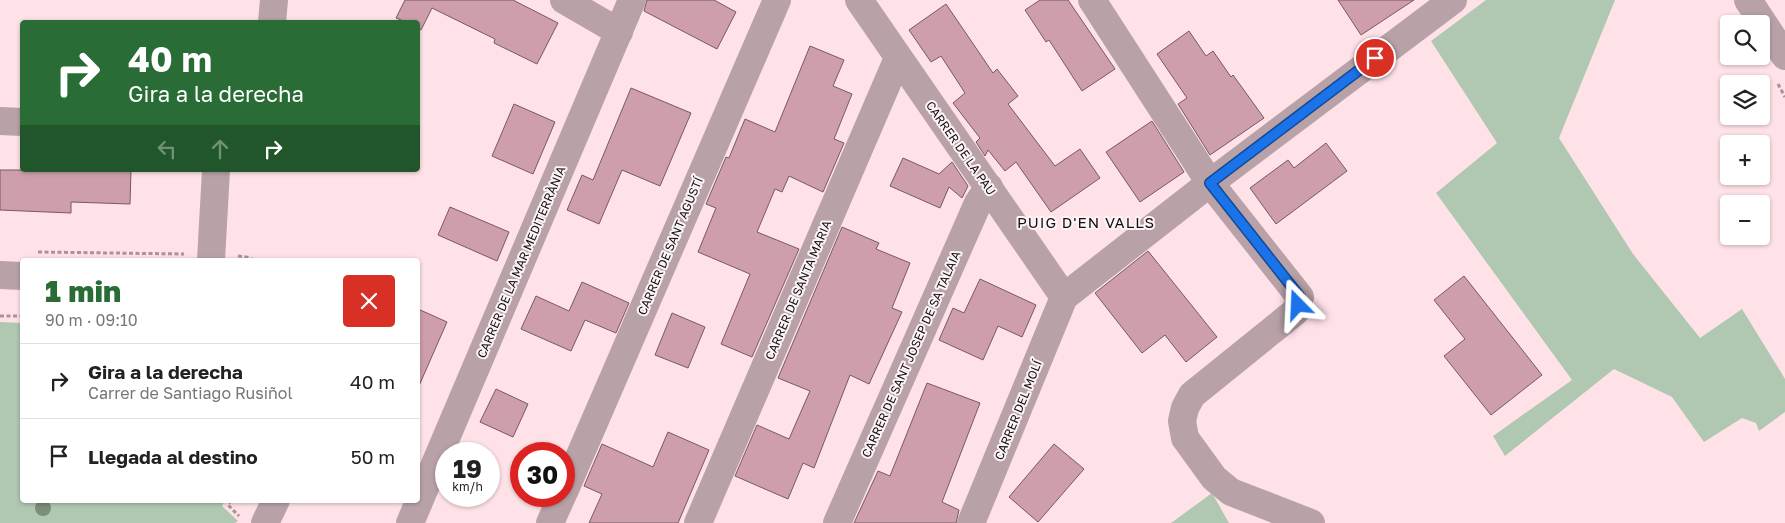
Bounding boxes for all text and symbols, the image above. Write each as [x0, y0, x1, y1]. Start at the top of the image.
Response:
map controls [1720, 15, 1770, 245]
button: search [1720, 15, 1770, 65]
pin [1354, 37, 1396, 79]
text: 40 m [128, 38, 212, 80]
icon: right [45, 40, 110, 105]
icon: arrive [1361, 44, 1389, 72]
button: layers [1720, 75, 1770, 125]
text: Gira a la derecha [128, 80, 304, 107]
street label: CARRER DE LA PAU [923, 98, 999, 198]
icon: left [153, 135, 181, 163]
icon: ahead [206, 135, 234, 163]
icon: right [259, 135, 287, 163]
button: + [1720, 135, 1770, 185]
street label: CARRER DE LA MAR MEDITERRÀNIA [474, 164, 568, 360]
street label: CARRER DE SANT AGUSTÍ [634, 174, 706, 317]
button: − [1720, 195, 1770, 245]
district label: PUIG D'EN VALLS [1017, 213, 1155, 231]
street label: CARRER DE SANTA MARIA [762, 218, 834, 362]
street label: CARRER DE SANT JOSEP DE SA TALAIA [858, 248, 964, 460]
text: 1 min [45, 273, 121, 309]
button: close [343, 275, 395, 327]
position arrow [1271, 278, 1323, 330]
text: 90 m · 09:10 [45, 310, 138, 330]
street label: CARRER DEL MOLÍ [991, 357, 1045, 462]
text: Gira a la derecha [88, 360, 243, 383]
icon: right [45, 367, 73, 395]
text: 40 m [350, 370, 395, 393]
text: Carrer de Santiago Rusiñol [88, 383, 293, 403]
icon: arrive [45, 442, 73, 470]
speed limit sign: 30 [510, 442, 575, 507]
text: Llegada al destino [88, 445, 258, 468]
text: 50 m [351, 445, 395, 468]
text: 19 [453, 453, 482, 484]
text: km/h [452, 479, 483, 494]

